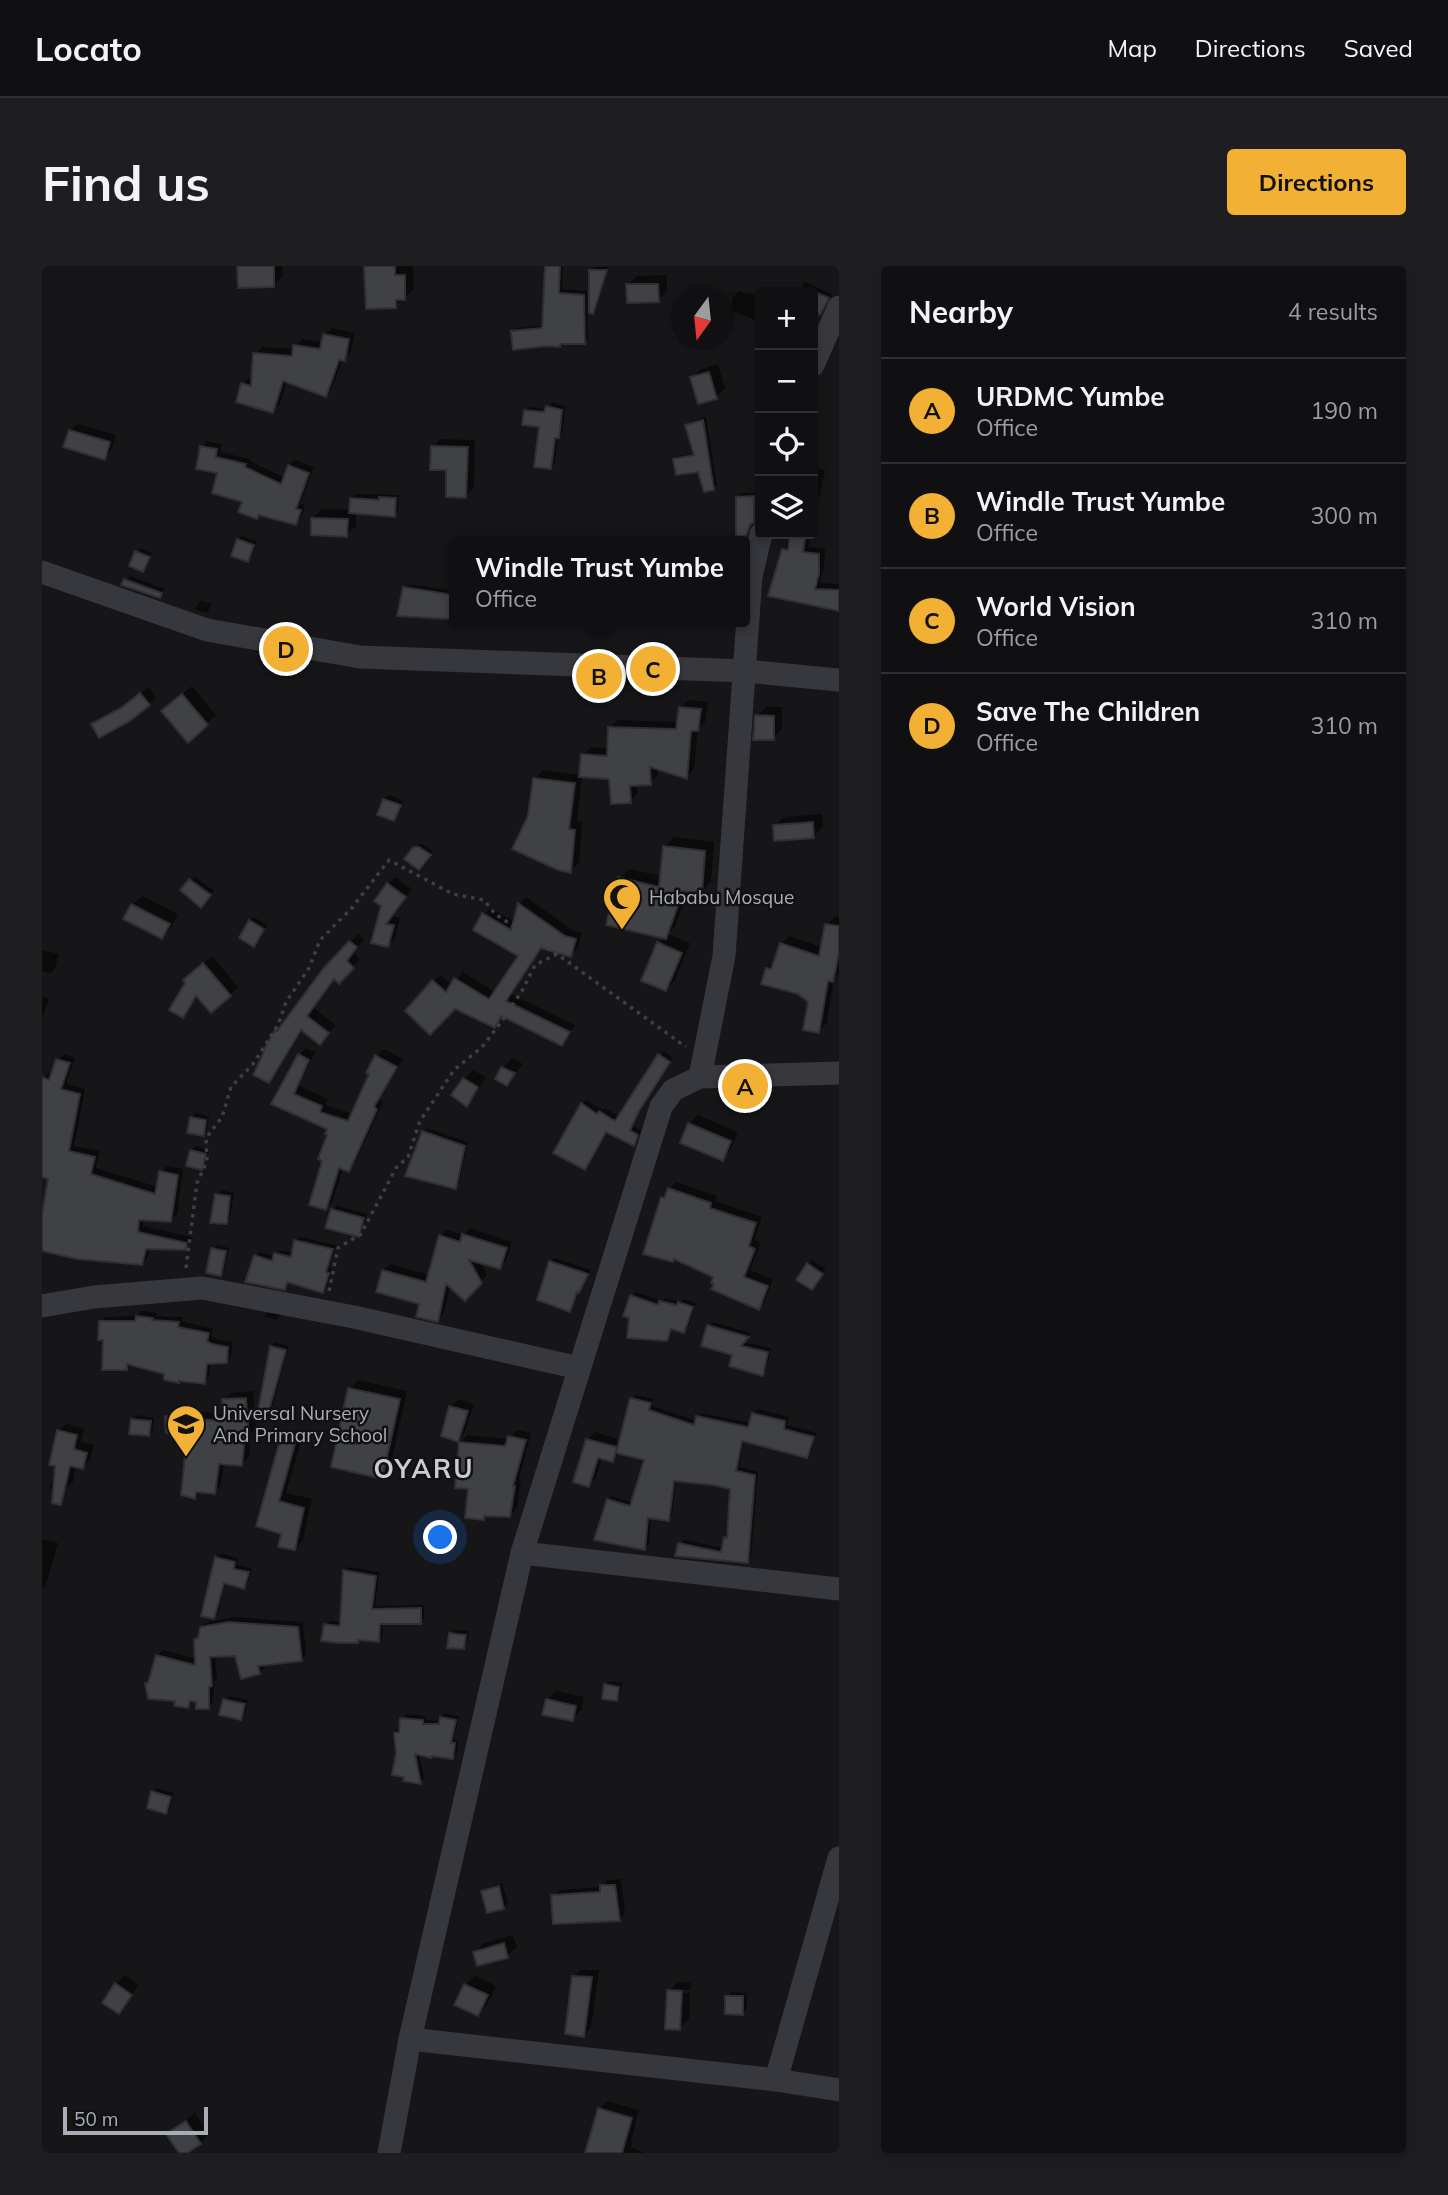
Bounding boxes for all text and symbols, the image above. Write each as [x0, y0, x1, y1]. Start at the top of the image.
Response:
text: Locato [35, 28, 142, 69]
text: Map [1107, 33, 1157, 63]
text: Directions [1195, 33, 1306, 63]
text: Saved [1344, 33, 1413, 63]
button: Directions [1227, 149, 1406, 215]
text: Find us [42, 152, 210, 213]
north arrow [671, 287, 734, 350]
map controls [755, 287, 818, 539]
button: + [755, 287, 818, 350]
text: Nearby [909, 293, 1013, 331]
text: 4 results [1288, 297, 1378, 326]
button: − [755, 350, 818, 413]
text: URDMC Yumbe [976, 380, 1165, 413]
text: A [923, 396, 941, 425]
text: 190 m [1310, 396, 1378, 425]
button: locate [755, 413, 818, 476]
text: Office [976, 413, 1038, 442]
button: layers [755, 476, 818, 539]
text: Windle Trust Yumbe [976, 485, 1225, 518]
text: B [924, 501, 940, 530]
text: 300 m [1310, 501, 1378, 530]
text: Office [976, 518, 1038, 547]
popup [449, 536, 750, 627]
text: Windle Trust Yumbe [475, 551, 724, 584]
text: Office [475, 584, 537, 613]
text: World Vision [976, 590, 1136, 623]
text: C [924, 606, 940, 635]
text: 310 m [1310, 606, 1378, 635]
pin: D [263, 623, 309, 675]
text: Office [976, 623, 1038, 652]
pin: C [630, 643, 676, 695]
pin: B [576, 650, 622, 702]
text: Save The Children [976, 695, 1200, 728]
text: D [923, 711, 941, 740]
text: 310 m [1310, 711, 1378, 740]
text: Office [976, 728, 1038, 757]
mosque icon: Hababu Mosque [601, 876, 643, 931]
place label: Hababu Mosque [649, 885, 794, 909]
pin: A [722, 1060, 768, 1112]
place label: Universal Nursery And Primary School [213, 1401, 387, 1447]
school or university icon: Universal Nursery And Primary School [165, 1403, 207, 1458]
district label: OYARU [373, 1452, 475, 1485]
your location [423, 1520, 457, 1554]
scale bar [63, 2104, 208, 2136]
text: 50 m [74, 2107, 118, 2131]

